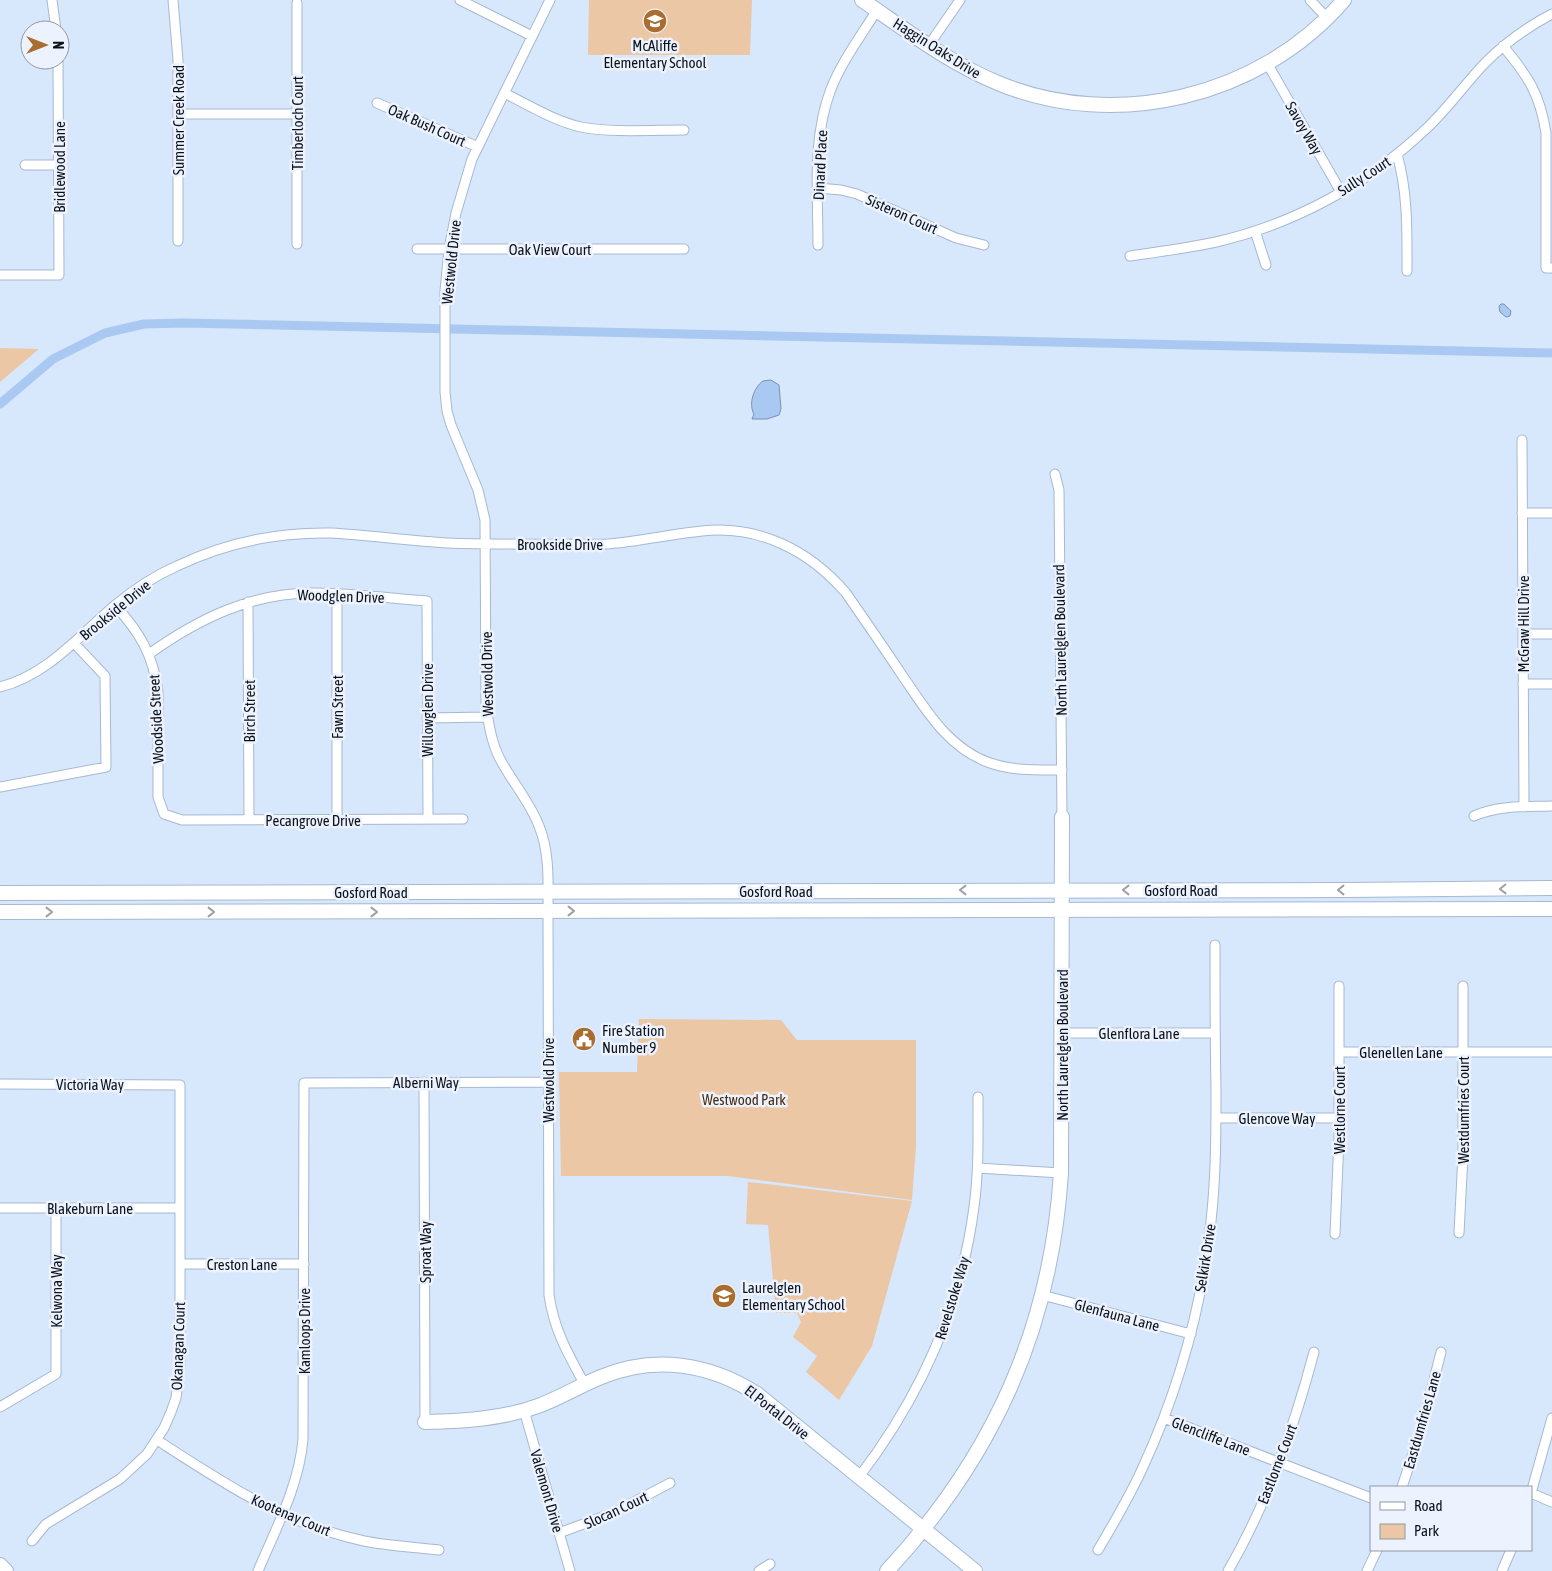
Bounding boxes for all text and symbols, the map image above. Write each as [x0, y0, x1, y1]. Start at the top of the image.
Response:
school or university icon: McAliffe Elementary School [642, 8, 668, 34]
street label: Haggin Oaks Drive [890, 14, 984, 82]
north arrow [20, 20, 70, 70]
place label: McAliffe Elementary School [603, 37, 707, 71]
text: N [50, 41, 66, 49]
street label: Summer Creek Road [170, 65, 187, 175]
street label: Timberloch Court [289, 76, 306, 170]
street label: Savoy Way [1282, 99, 1326, 157]
street label: Oak Bush Court [386, 100, 468, 150]
street label: Bridlewood Lane [51, 121, 68, 213]
street label: Dinard Place [810, 129, 830, 201]
street label: Sully Court [1335, 153, 1393, 199]
street label: Sisteron Court [864, 191, 940, 237]
street label: Westwold Drive [438, 219, 464, 305]
street label: Oak View Court [509, 241, 591, 258]
street label: Brookside Drive [517, 536, 603, 553]
street label: North Laurelglen Boulevard [1050, 564, 1070, 716]
street label: McGraw Hill Drive [1515, 575, 1532, 672]
street label: Brookside Drive [76, 576, 154, 644]
street label: Woodglen Drive [297, 586, 385, 606]
street label: Westwold Drive [478, 631, 496, 717]
street label: Willowglen Drive [419, 663, 436, 757]
street label: Woodside Street [145, 674, 167, 764]
street label: Fawn Street [329, 675, 346, 739]
street label: Birch Street [241, 680, 258, 742]
street label: Pecangrove Drive [265, 812, 361, 829]
street label: Gosford Road [1144, 882, 1218, 899]
street label: Gosford Road [739, 883, 813, 900]
street label: Gosford Road [334, 884, 408, 901]
one-way arrow [1499, 884, 1507, 894]
one-way arrow [959, 885, 967, 895]
one-way arrow [1122, 885, 1130, 895]
one-way arrow [1337, 885, 1344, 895]
one-way arrow [568, 906, 575, 916]
one-way arrow [45, 907, 53, 917]
one-way arrow [208, 907, 215, 917]
one-way arrow [370, 907, 378, 917]
street label: North Laurelglen Boulevard [1054, 969, 1071, 1121]
place label: Fire Station Number 9 [602, 1022, 664, 1056]
street label: Glenflora Lane [1099, 1025, 1180, 1042]
public building icon: Fire Station Number 9 [571, 1026, 597, 1052]
street label: Westwold Drive [540, 1037, 557, 1122]
street label: Glenellen Lane [1359, 1044, 1443, 1061]
street label: Westdumfries Court [1455, 1056, 1472, 1164]
street label: Westlorne Court [1331, 1066, 1348, 1154]
street label: Alberni Way [393, 1074, 459, 1091]
street label: Victoria Way [56, 1076, 124, 1093]
park label: Westwood Park [702, 1091, 786, 1108]
street label: Glencove Way [1239, 1110, 1315, 1127]
street label: Blakeburn Lane [47, 1200, 133, 1217]
street label: Sproat Way [417, 1221, 434, 1283]
street label: Selkirk Drive [1191, 1222, 1219, 1293]
street label: Kelwona Way [48, 1254, 65, 1328]
street label: Revelstoke Way [931, 1254, 973, 1342]
street label: Creston Lane [207, 1256, 278, 1273]
place label: Laurelglen Elementary School [742, 1279, 845, 1313]
school or university icon: Laurelglen Elementary School [711, 1283, 737, 1309]
street label: Kamloops Drive [296, 1288, 313, 1374]
street label: Glenfauna Lane [1073, 1295, 1162, 1335]
street label: Okanagan Court [168, 1301, 188, 1391]
street label: Eastdumfries Lane [1400, 1369, 1444, 1471]
street label: El Portal Drive [741, 1381, 813, 1443]
street label: Glencliffe Lane [1169, 1413, 1253, 1459]
street label: Eastlorne Court [1254, 1422, 1300, 1506]
street label: Valemont Drive [527, 1448, 567, 1534]
legend [1370, 1486, 1532, 1551]
street label: Slocan Court [581, 1488, 651, 1532]
street label: Kootenay Court [249, 1491, 333, 1539]
text: Road [1414, 1497, 1443, 1514]
text: Park [1414, 1522, 1439, 1539]

